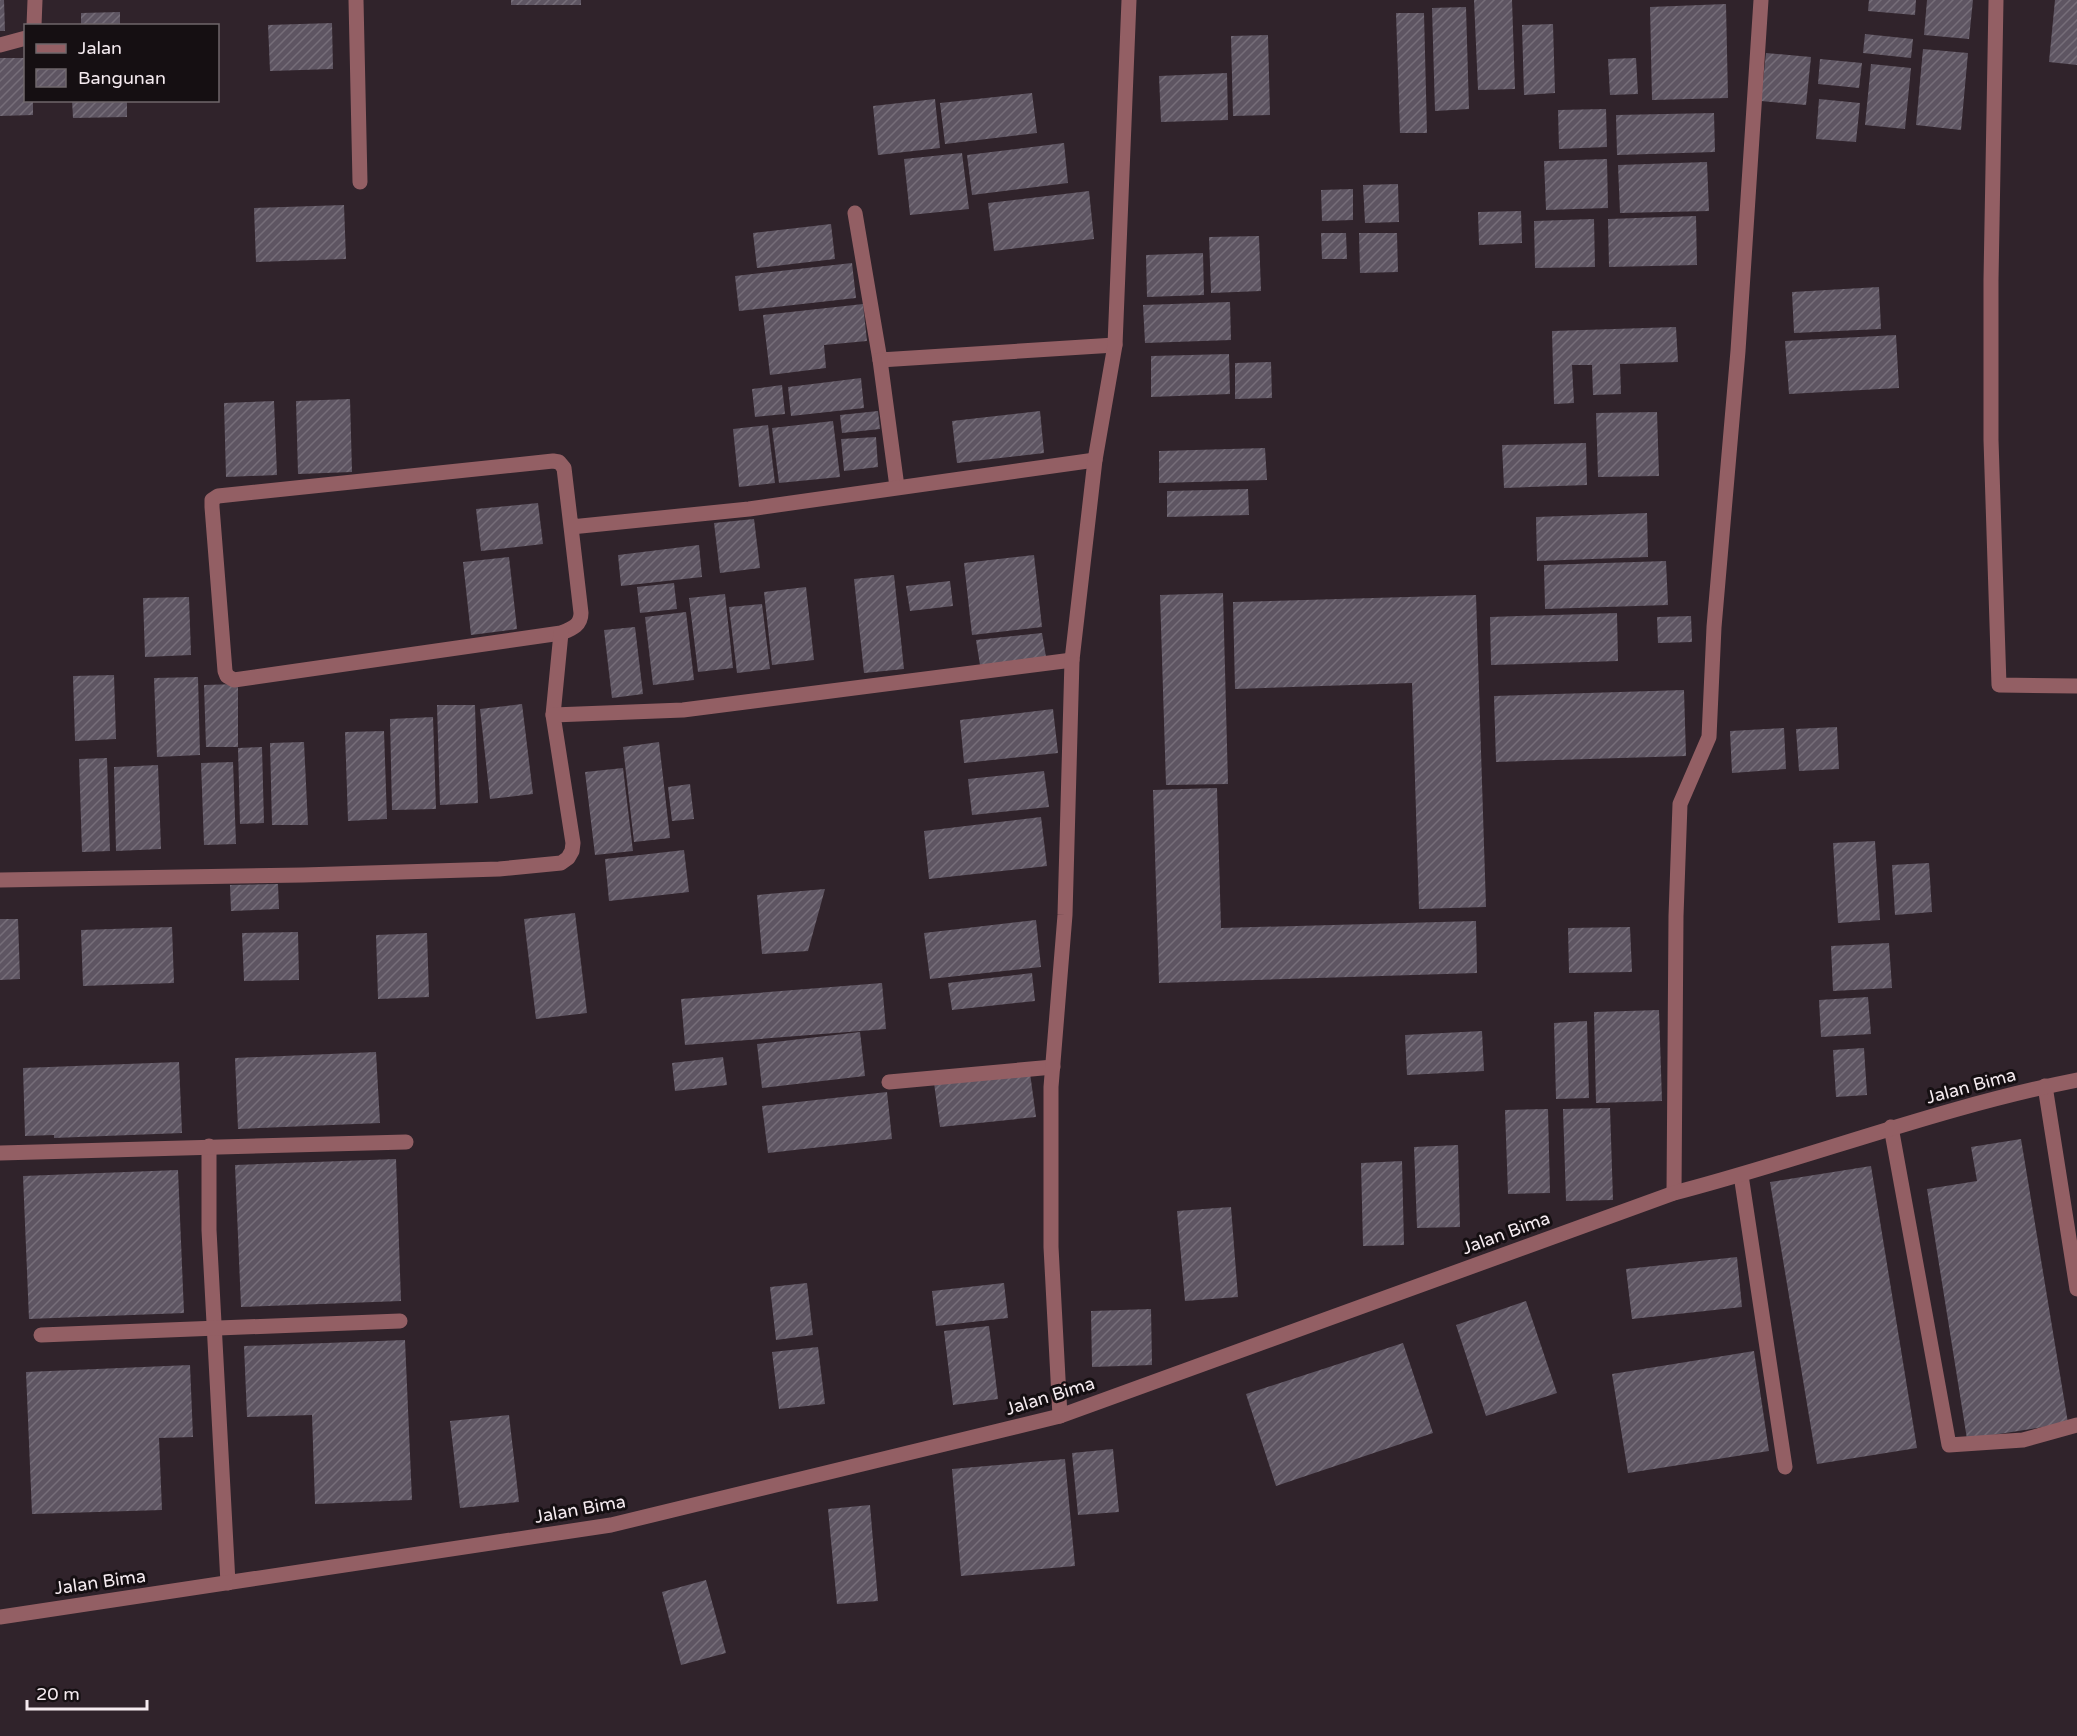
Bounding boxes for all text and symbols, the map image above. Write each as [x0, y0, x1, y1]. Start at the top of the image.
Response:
legend [24, 24, 219, 102]
text: Jalan [78, 37, 122, 59]
text: Bangunan [78, 67, 166, 89]
street label: Jalan Bima [1924, 1063, 2018, 1109]
street label: Jalan Bima [1459, 1207, 1553, 1259]
street label: Jalan Bima [1003, 1372, 1097, 1420]
street label: Jalan Bima [533, 1490, 627, 1528]
street label: Jalan Bima [53, 1565, 147, 1599]
scale bar [27, 1673, 147, 1711]
text: 20 m [36, 1683, 80, 1705]

